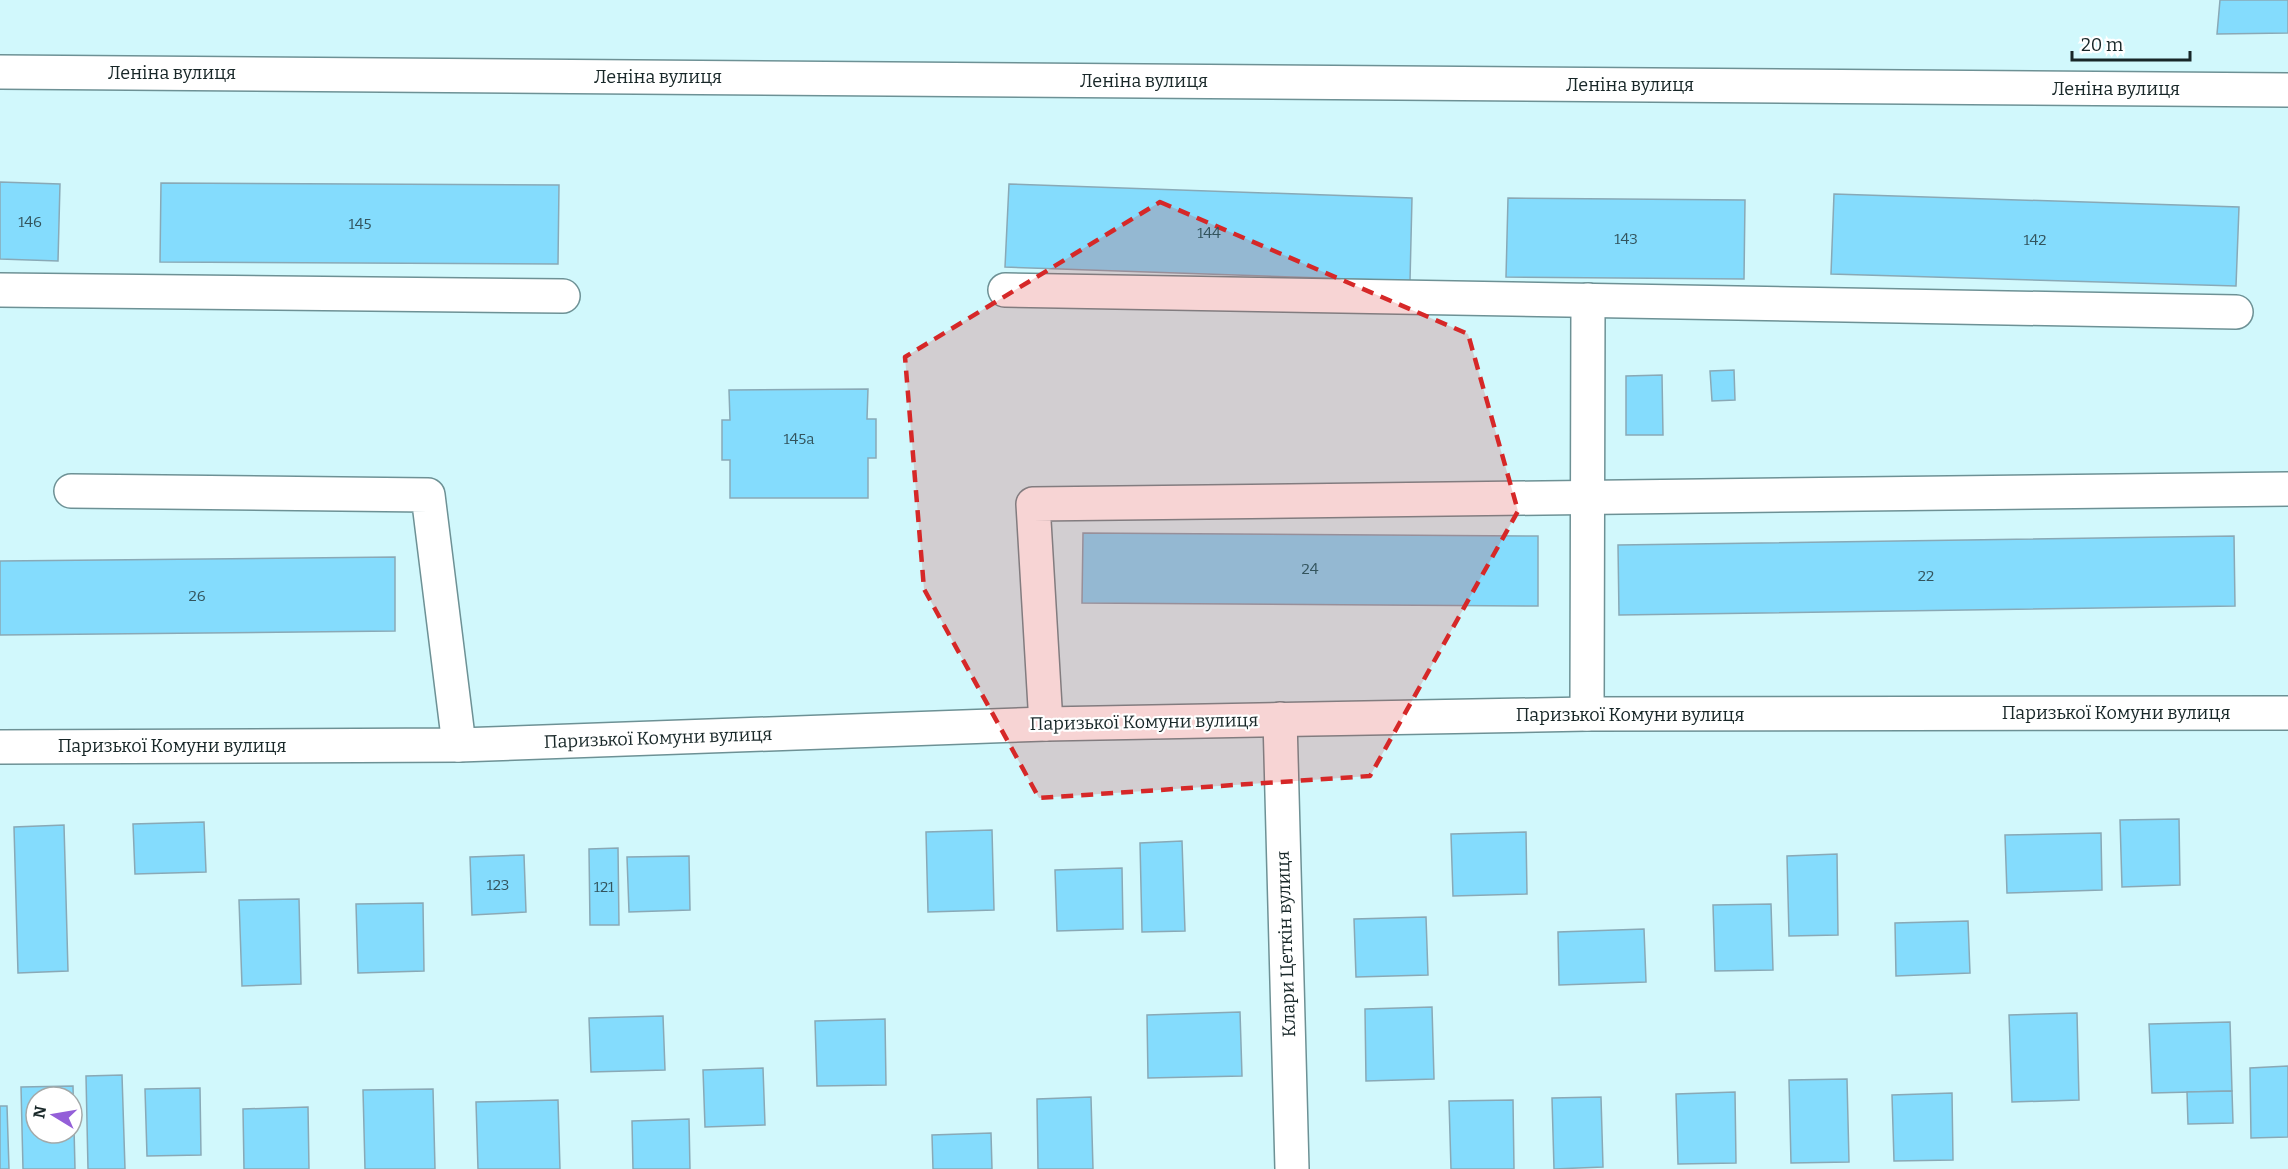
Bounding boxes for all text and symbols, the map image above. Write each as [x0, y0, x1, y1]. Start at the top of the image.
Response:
scale bar [2072, 24, 2190, 62]
text: 20 m [2081, 34, 2123, 56]
street label: Леніна вулиця [108, 62, 236, 84]
street label: Леніна вулиця [594, 66, 722, 88]
street label: Леніна вулиця [1080, 70, 1208, 92]
street label: Леніна вулиця [1566, 74, 1694, 96]
street label: Леніна вулиця [2052, 78, 2180, 100]
house number: 146 [18, 213, 42, 231]
house number: 145 [349, 215, 371, 233]
house number: 144 [1197, 224, 1221, 242]
house number: 143 [1614, 230, 1638, 248]
house number: 142 [2023, 231, 2047, 249]
house number: 145а [783, 430, 815, 448]
house number: 24 [1302, 560, 1319, 578]
house number: 22 [1918, 567, 1934, 585]
house number: 26 [189, 587, 206, 605]
street label: Паризької Комуни вулиця [2002, 702, 2230, 724]
street label: Паризької Комуни вулиця [1516, 704, 1744, 726]
street label: Паризької Комуни вулиця [1029, 709, 1259, 735]
street label: Паризької Комуни вулиця [543, 723, 773, 753]
street label: Паризької Комуни вулиця [58, 735, 286, 757]
street label: Клари Цеткін вулиця [1272, 850, 1300, 1038]
house number: 123 [487, 876, 509, 894]
house number: 121 [594, 878, 614, 896]
north arrow [24, 1085, 84, 1145]
text: N [29, 1104, 50, 1120]

